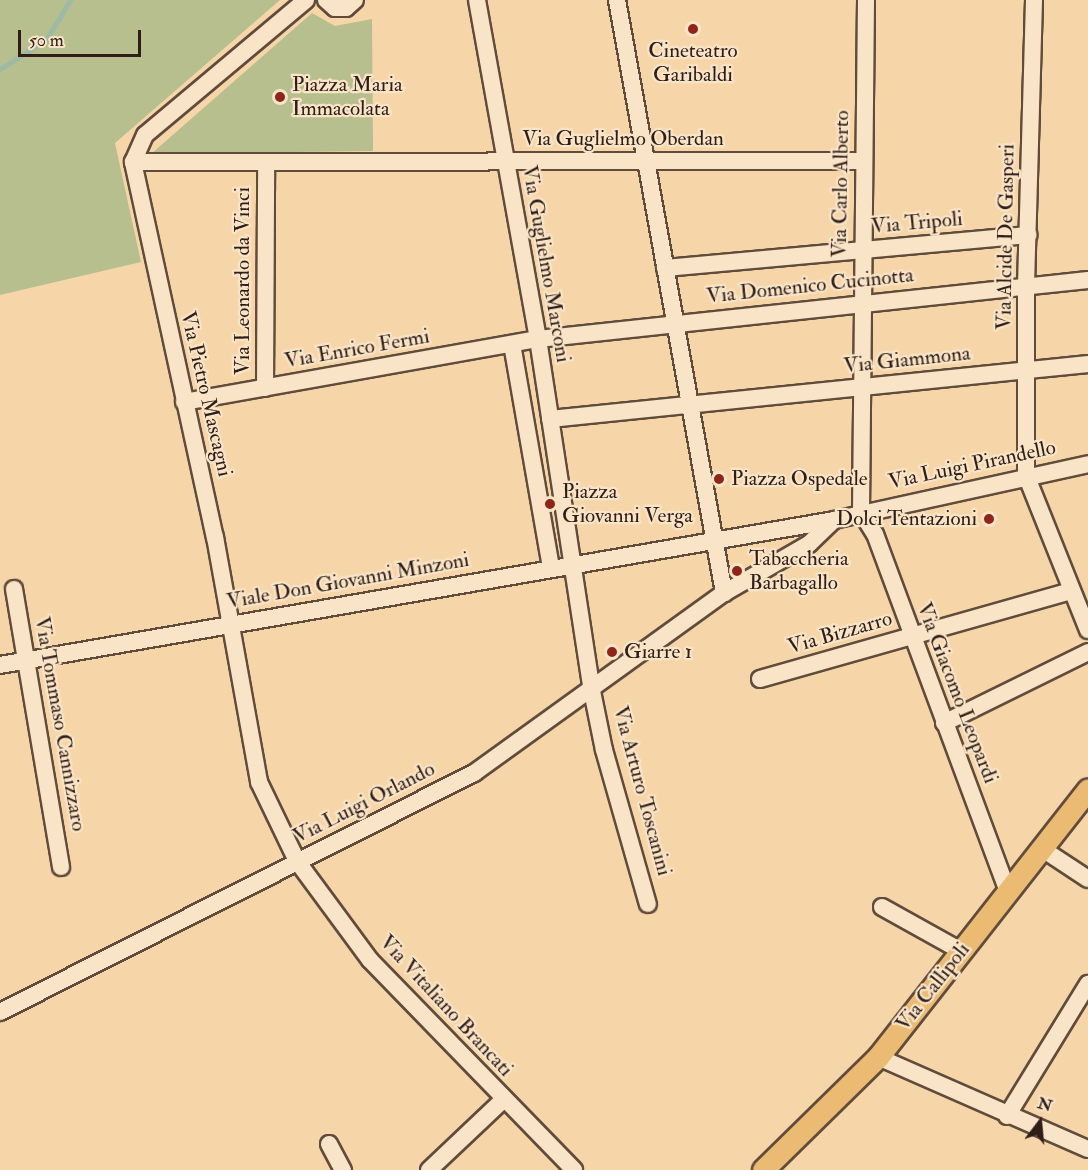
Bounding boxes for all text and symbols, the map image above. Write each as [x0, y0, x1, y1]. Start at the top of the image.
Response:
scale bar [21, 18, 144, 56]
marker: Cineteatro Garibaldi [686, 22, 700, 36]
text: 50 m [29, 29, 64, 52]
place label: Cineteatro Garibaldi [648, 38, 738, 88]
place label: Piazza Maria Immacolata [292, 72, 403, 122]
marker: Piazza Maria Immacolata [273, 90, 287, 104]
street label: Via Carlo Alberto [827, 110, 855, 258]
street label: Via Guglielmo Oberdan [522, 126, 724, 152]
street label: Via Alcide De Gasperi [992, 144, 1020, 330]
street label: Via Guglielmo Marconi [516, 164, 576, 364]
street label: Via Leonardo da Vinci [230, 187, 256, 375]
street label: Via Tripoli [870, 206, 964, 240]
street label: Via Domenico Cucinotta [705, 263, 915, 309]
street label: Via Pietro Mascagni [175, 309, 237, 479]
street label: Via Enrico Fermi [283, 324, 431, 374]
street label: Via Giammona [842, 341, 972, 379]
street label: Via Luigi Pirandello [886, 435, 1058, 495]
place label: Piazza Ospedale [731, 466, 868, 492]
marker: Piazza Ospedale [712, 472, 726, 486]
place label: Piazza Giovanni Verga [562, 479, 693, 529]
marker: Piazza Giovanni Verga [543, 497, 557, 511]
place label: Dolci Tentazioni [836, 506, 977, 532]
marker: Dolci Tentazioni [982, 512, 996, 526]
place label: Tabaccheria Barbagallo [749, 546, 849, 596]
street label: Viale Don Giovanni Minzoni [225, 547, 471, 615]
marker: Tabaccheria Barbagallo [730, 564, 744, 578]
street label: Via Giacomo Leopardi [911, 599, 1003, 787]
street label: Via Bizzarro [785, 606, 895, 660]
street label: Via Tommaso Cannizzaro [29, 615, 91, 833]
place label: Giarre 1 [624, 639, 692, 665]
marker: Giarre 1 [605, 645, 619, 659]
street label: Via Arturo Toscanini [607, 703, 677, 879]
street label: Via Luigi Orlando [289, 756, 439, 850]
street label: Via Vitaliano Brancati [374, 930, 518, 1082]
street label: Via Callipoli [891, 938, 975, 1036]
north arrow [1010, 1092, 1070, 1152]
text: N [1035, 1093, 1055, 1116]

